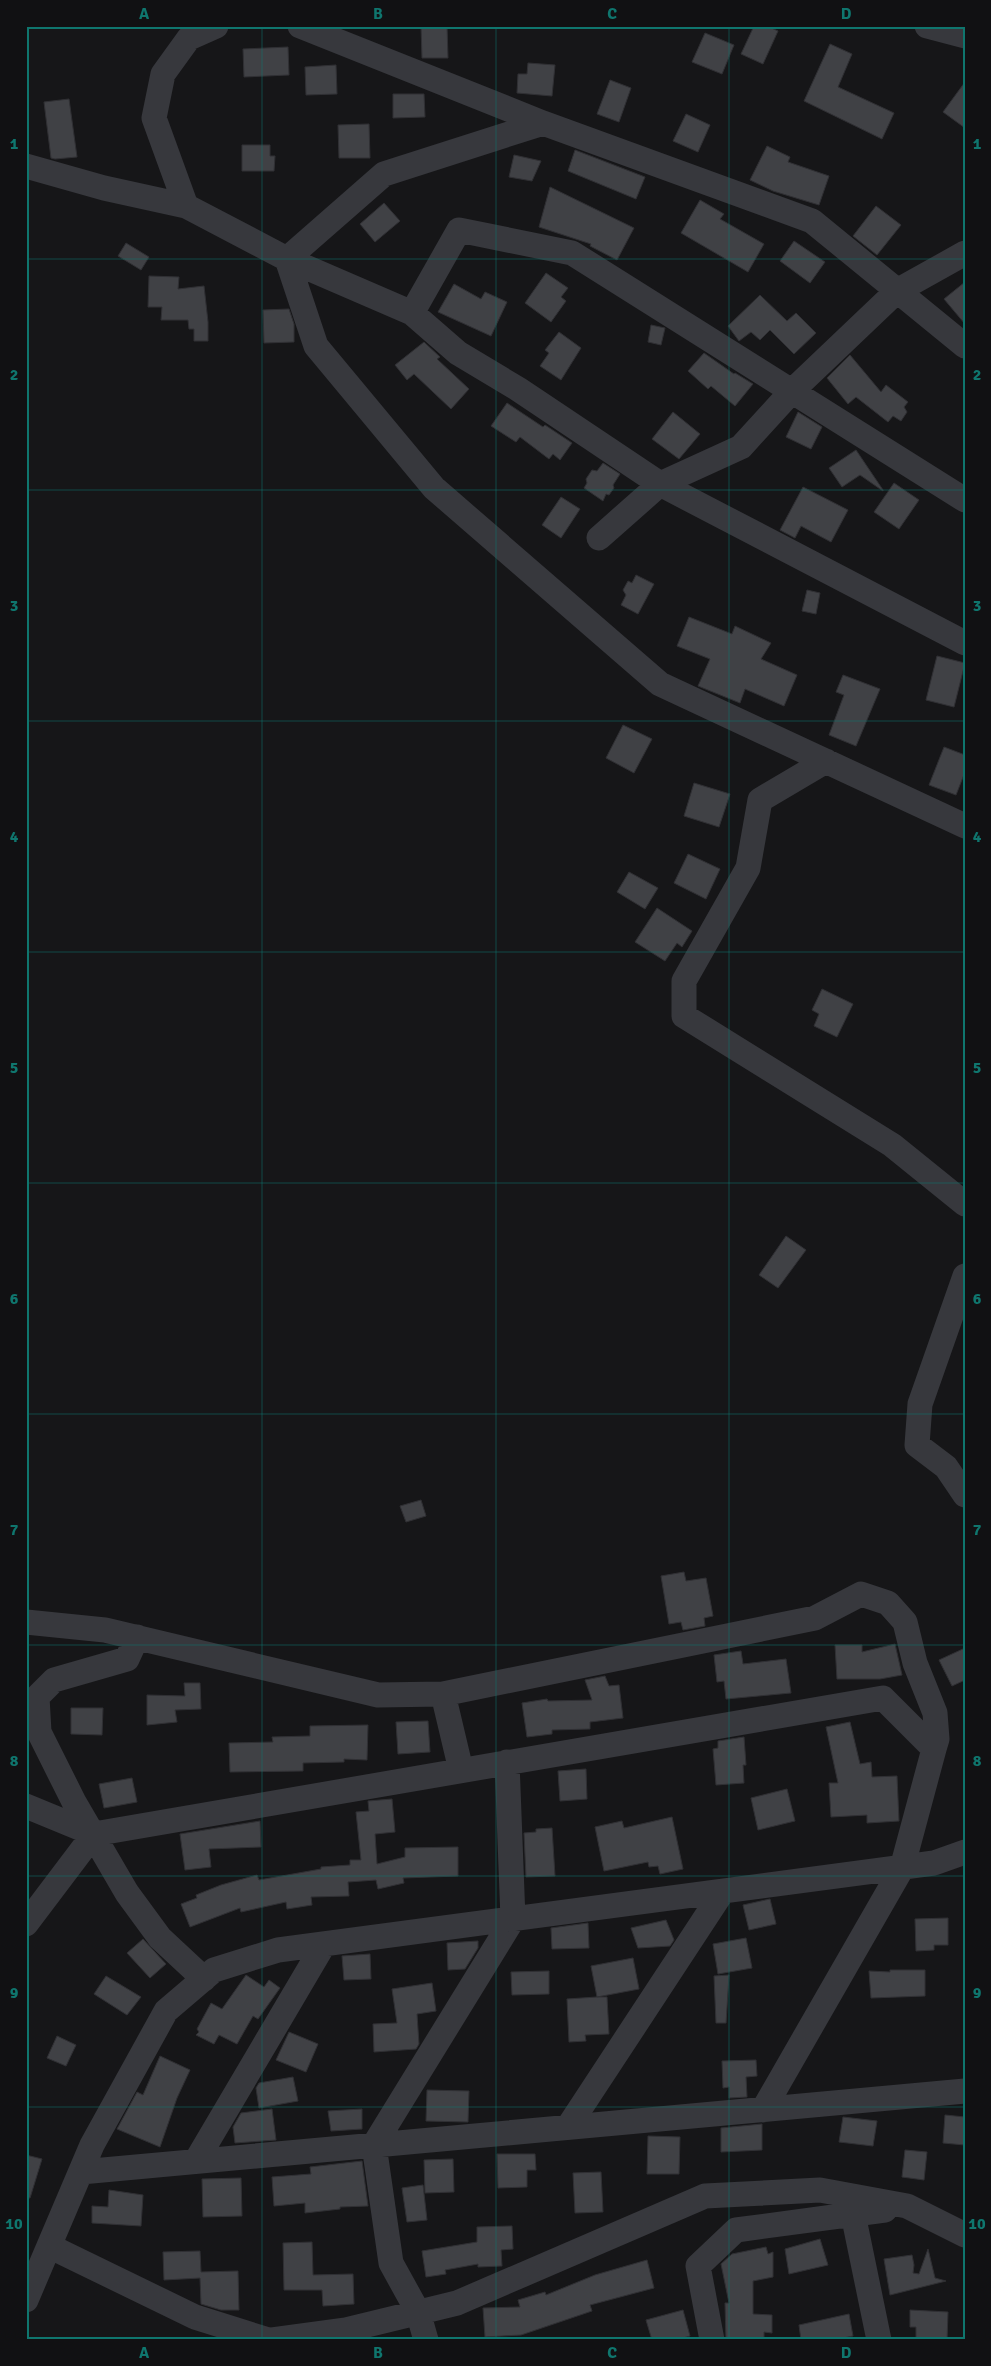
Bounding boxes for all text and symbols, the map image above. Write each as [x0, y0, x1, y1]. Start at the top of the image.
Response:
text: A [139, 4, 150, 24]
text: B [373, 4, 383, 24]
text: C [607, 4, 617, 24]
text: D [841, 4, 852, 24]
text: 1 [10, 134, 19, 154]
text: 1 [973, 134, 982, 154]
text: 2 [10, 365, 18, 385]
text: 2 [973, 365, 981, 385]
text: 3 [10, 596, 18, 616]
text: 3 [973, 596, 981, 616]
text: 4 [10, 827, 19, 847]
text: 4 [973, 827, 982, 847]
text: 5 [10, 1058, 18, 1078]
text: 5 [973, 1058, 981, 1078]
text: 6 [10, 1289, 19, 1309]
text: 6 [973, 1289, 982, 1309]
text: 7 [10, 1520, 19, 1540]
text: 7 [973, 1520, 982, 1540]
text: 8 [10, 1751, 19, 1771]
text: 8 [973, 1751, 982, 1771]
text: 9 [10, 1983, 19, 2003]
text: 9 [973, 1983, 982, 2003]
text: 10 [5, 2214, 23, 2234]
text: 10 [968, 2214, 986, 2234]
text: A [139, 2343, 150, 2363]
text: B [373, 2343, 383, 2363]
text: C [607, 2343, 617, 2363]
text: D [841, 2343, 852, 2363]

